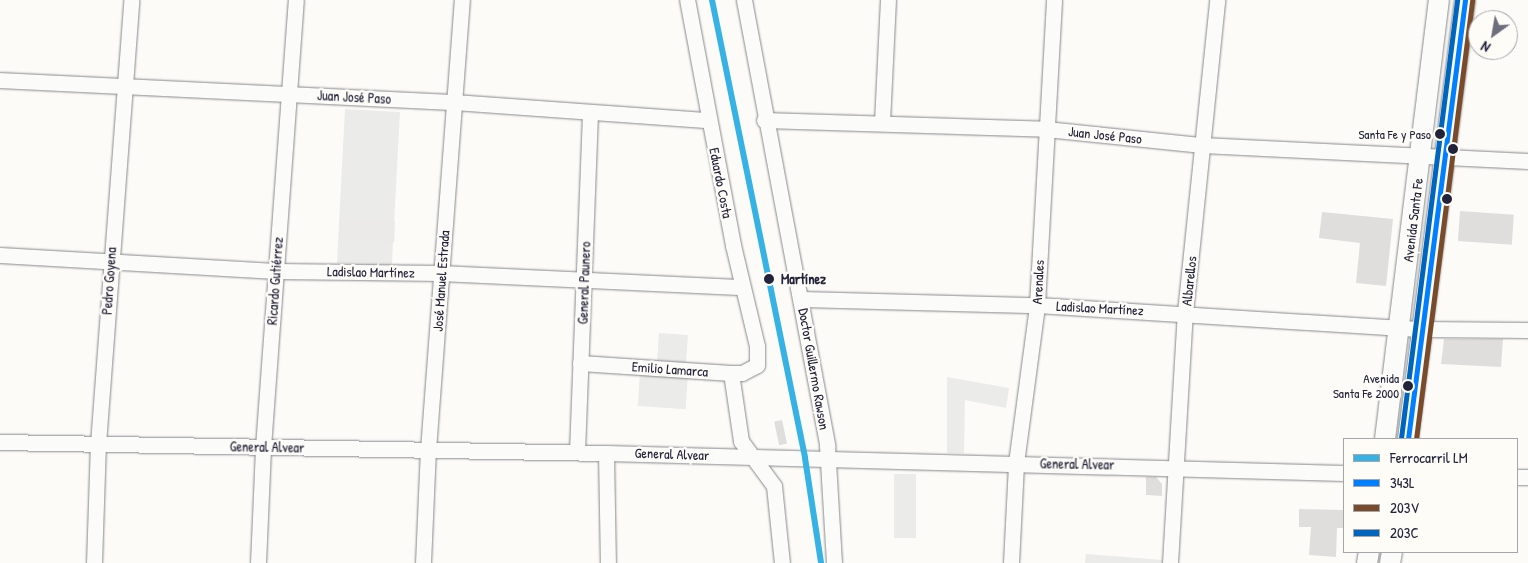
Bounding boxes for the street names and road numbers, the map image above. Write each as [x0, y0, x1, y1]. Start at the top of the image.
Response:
street label: Juan José Paso [317, 87, 391, 107]
street label: Juan José Paso [1067, 123, 1143, 147]
street label: Eduardo Costa [706, 146, 736, 220]
street label: Avenida Santa Fe [1400, 177, 1426, 263]
street label: José Manuel Estrada [429, 230, 453, 332]
street label: Ricardo Gutiérrez [264, 236, 286, 326]
street label: General Paunero [574, 241, 594, 325]
street label: Pedro Goyena [98, 247, 120, 315]
street label: Albarellos [1178, 255, 1200, 307]
street label: Arenales [1028, 259, 1048, 305]
street label: Ladislao Martínez [327, 263, 415, 281]
street label: Ladislao Martínez [1056, 297, 1144, 319]
street label: Doctor Guillermo Rawson [795, 307, 833, 431]
street label: Emilio Lamarca [631, 358, 709, 380]
street label: General Alvear [230, 438, 304, 456]
street label: General Alvear [634, 444, 710, 464]
street label: General Alvear [1040, 455, 1114, 473]

